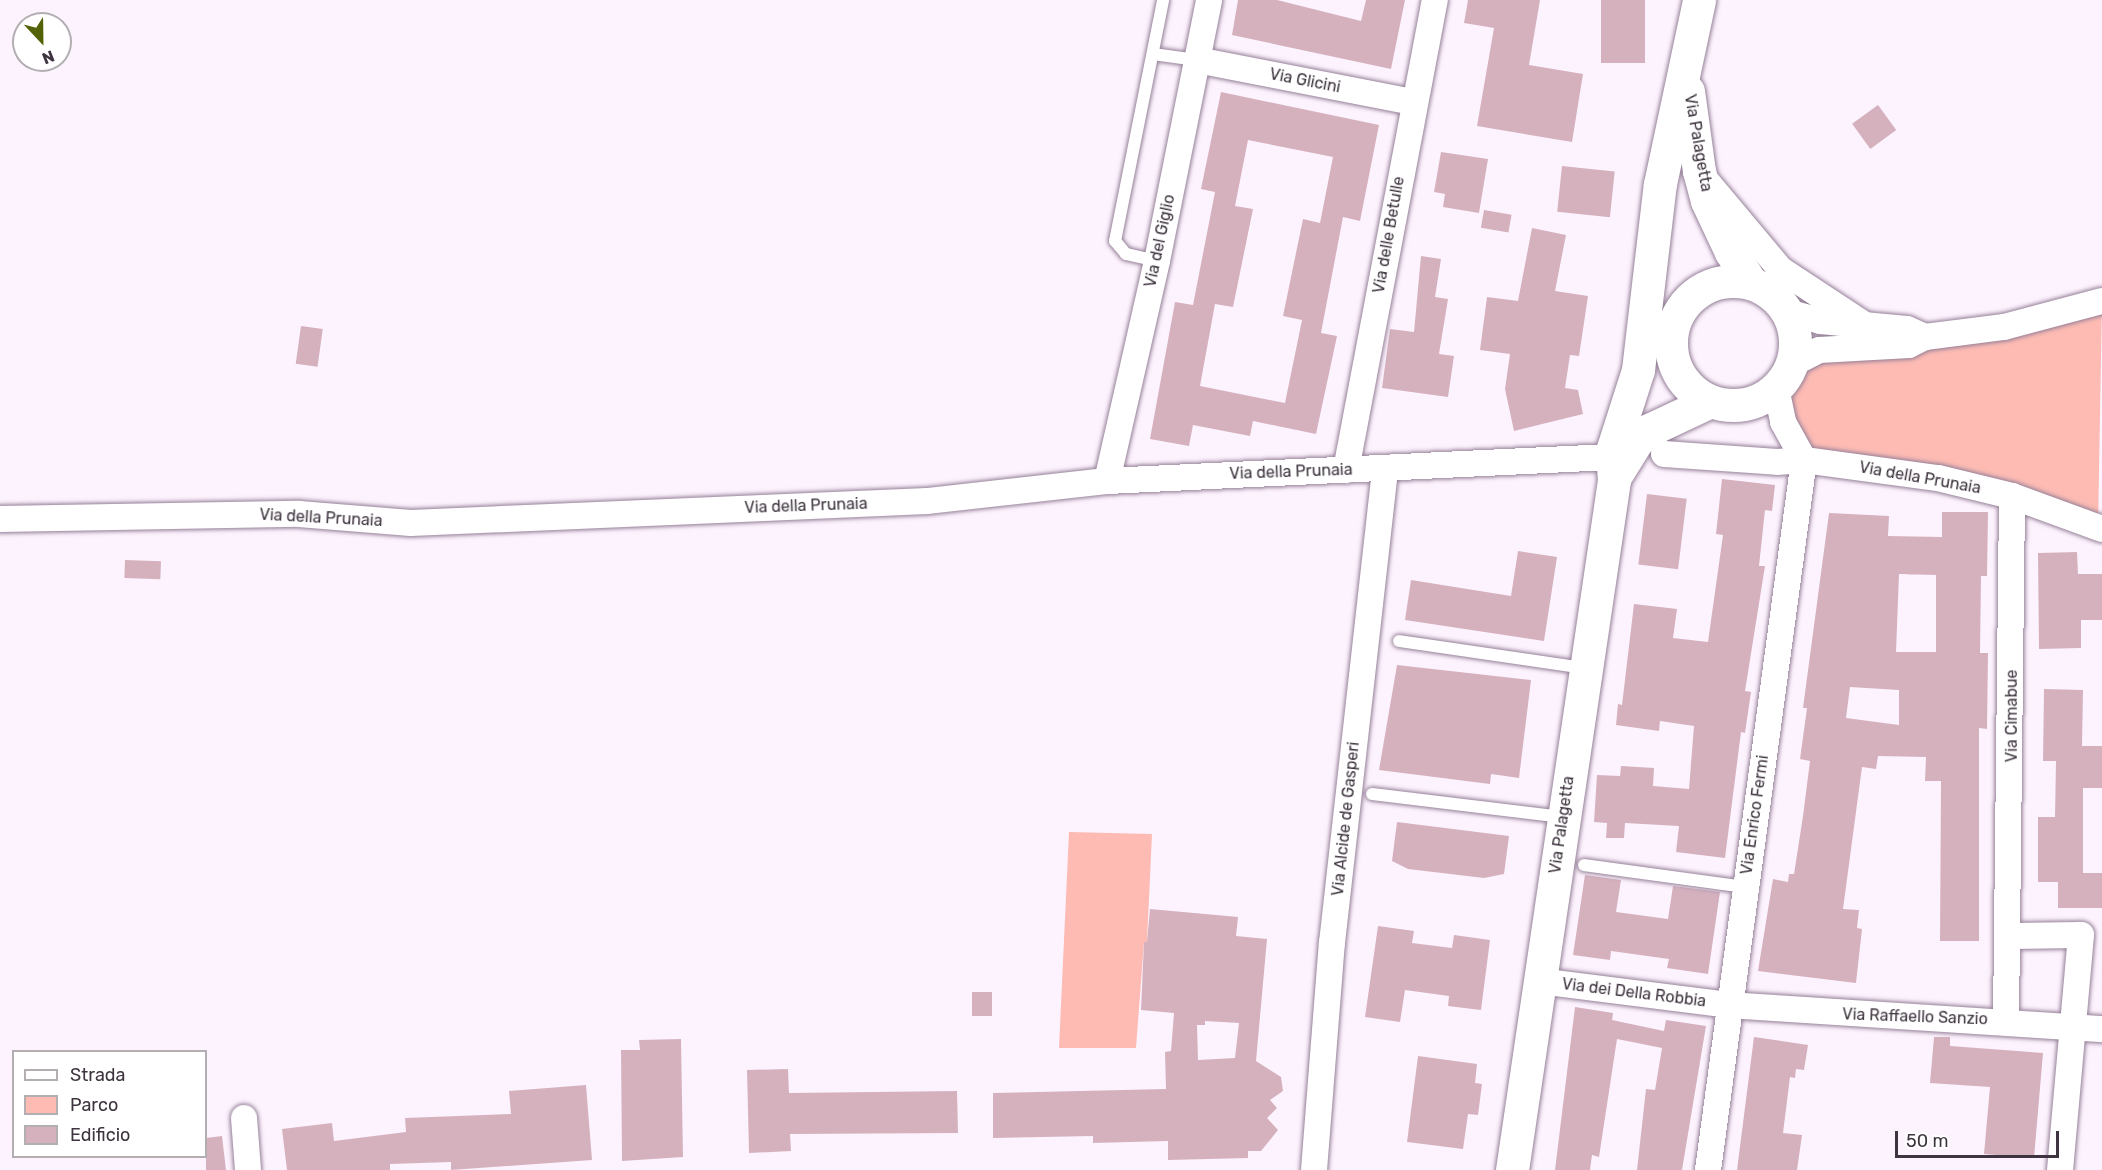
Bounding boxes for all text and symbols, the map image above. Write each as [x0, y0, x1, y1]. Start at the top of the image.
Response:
north arrow [12, 12, 72, 72]
text: N [39, 46, 57, 68]
street label: Via Glicini [1268, 65, 1342, 97]
street label: Via Palagetta [1680, 93, 1716, 193]
street label: Via delle Betulle [1369, 175, 1409, 295]
street label: Via del Giglio [1141, 193, 1179, 289]
street label: Via della Prunaia [1858, 458, 1982, 498]
street label: Via della Prunaia [1229, 460, 1353, 484]
street label: Via della Prunaia [744, 494, 868, 518]
street label: Via della Prunaia [259, 505, 383, 531]
street label: Via Cimabue [2002, 670, 2022, 762]
street label: Via Alcide de Gasperi [1328, 741, 1364, 897]
street label: Via Enrico Fermi [1737, 754, 1773, 876]
street label: Via Palagetta [1546, 775, 1578, 875]
street label: Via dei Della Robbia [1561, 975, 1707, 1011]
street label: Via Raffaello Sanzio [1842, 1005, 1988, 1029]
legend [12, 1050, 207, 1158]
text: Strada [70, 1064, 126, 1086]
text: Parco [70, 1094, 118, 1116]
scale bar [1898, 1119, 2062, 1157]
text: Edificio [70, 1124, 130, 1146]
text: 50 m [1906, 1130, 1949, 1152]

